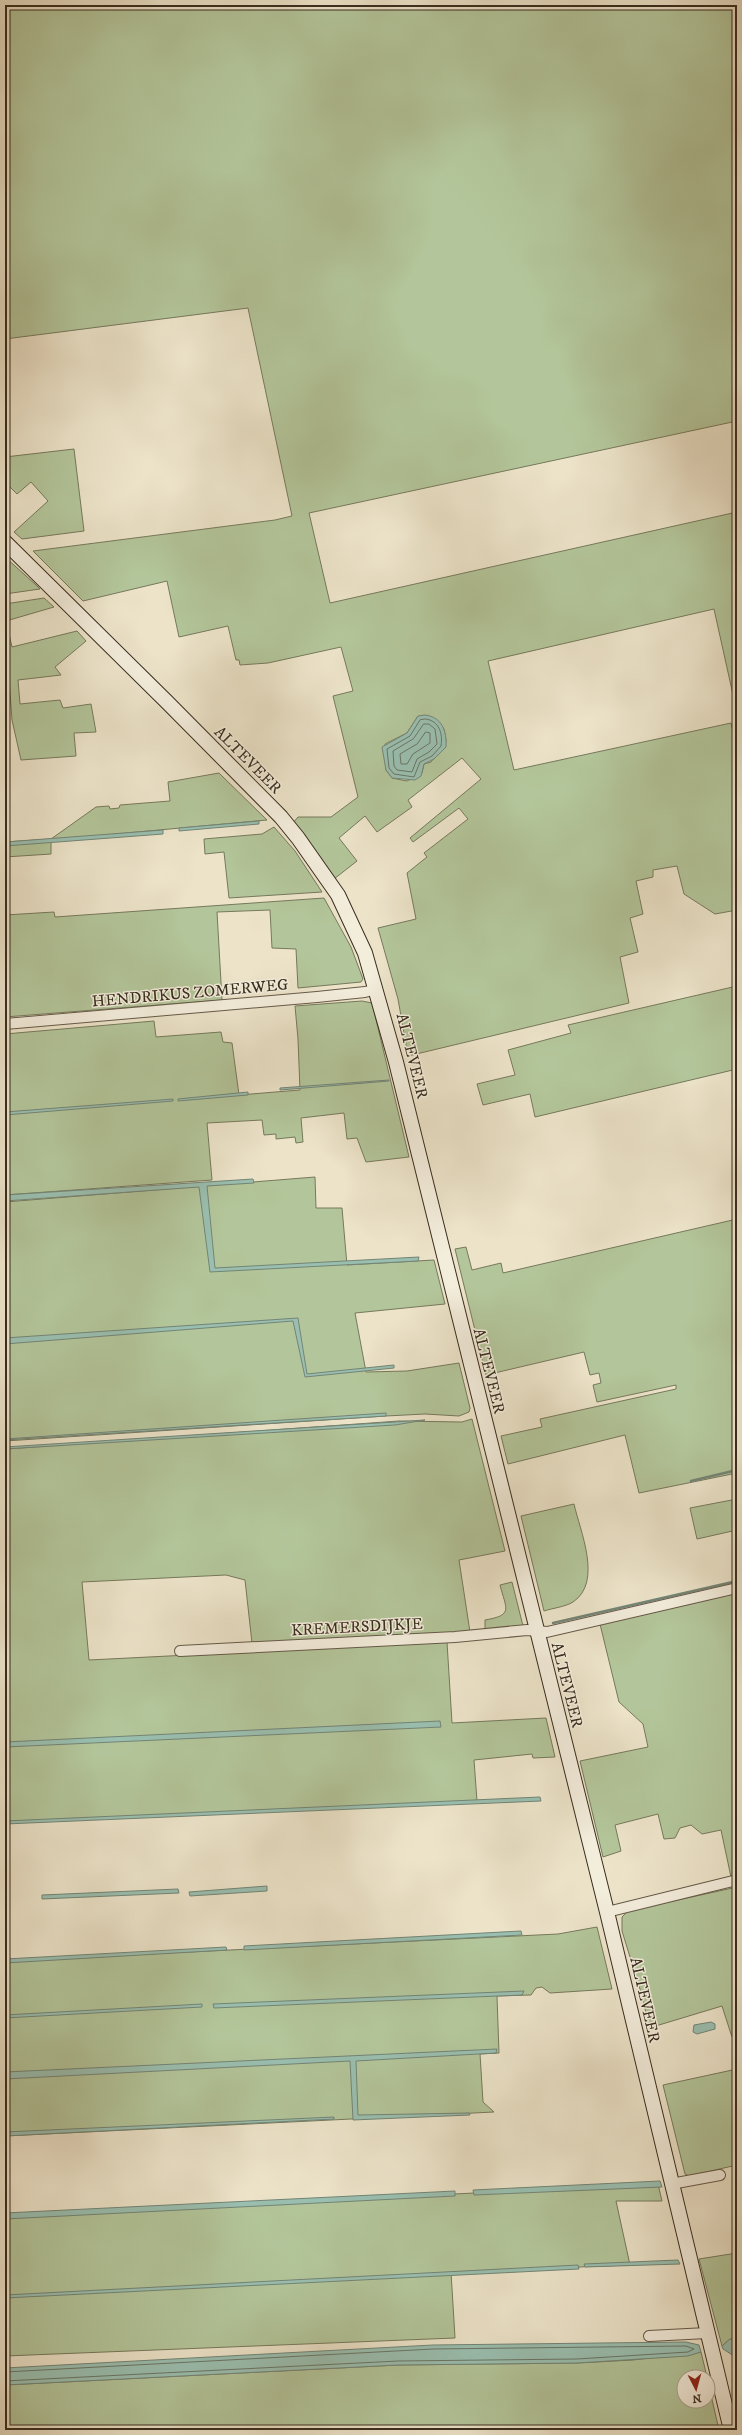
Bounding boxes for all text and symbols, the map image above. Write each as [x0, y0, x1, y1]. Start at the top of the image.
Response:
street label: ALTEVEER [210, 722, 286, 798]
street label: HENDRIKUS ZOMERWEG [91, 974, 289, 1012]
street label: ALTEVEER [392, 1011, 432, 1101]
street label: ALTEVEER [469, 1326, 509, 1416]
street label: KREMERSDIJKJE [291, 1614, 423, 1640]
street label: ALTEVEER [547, 1640, 587, 1730]
street label: ALTEVEER [625, 1955, 665, 2045]
north arrow [676, 2369, 716, 2409]
text: N [692, 2391, 702, 2405]

